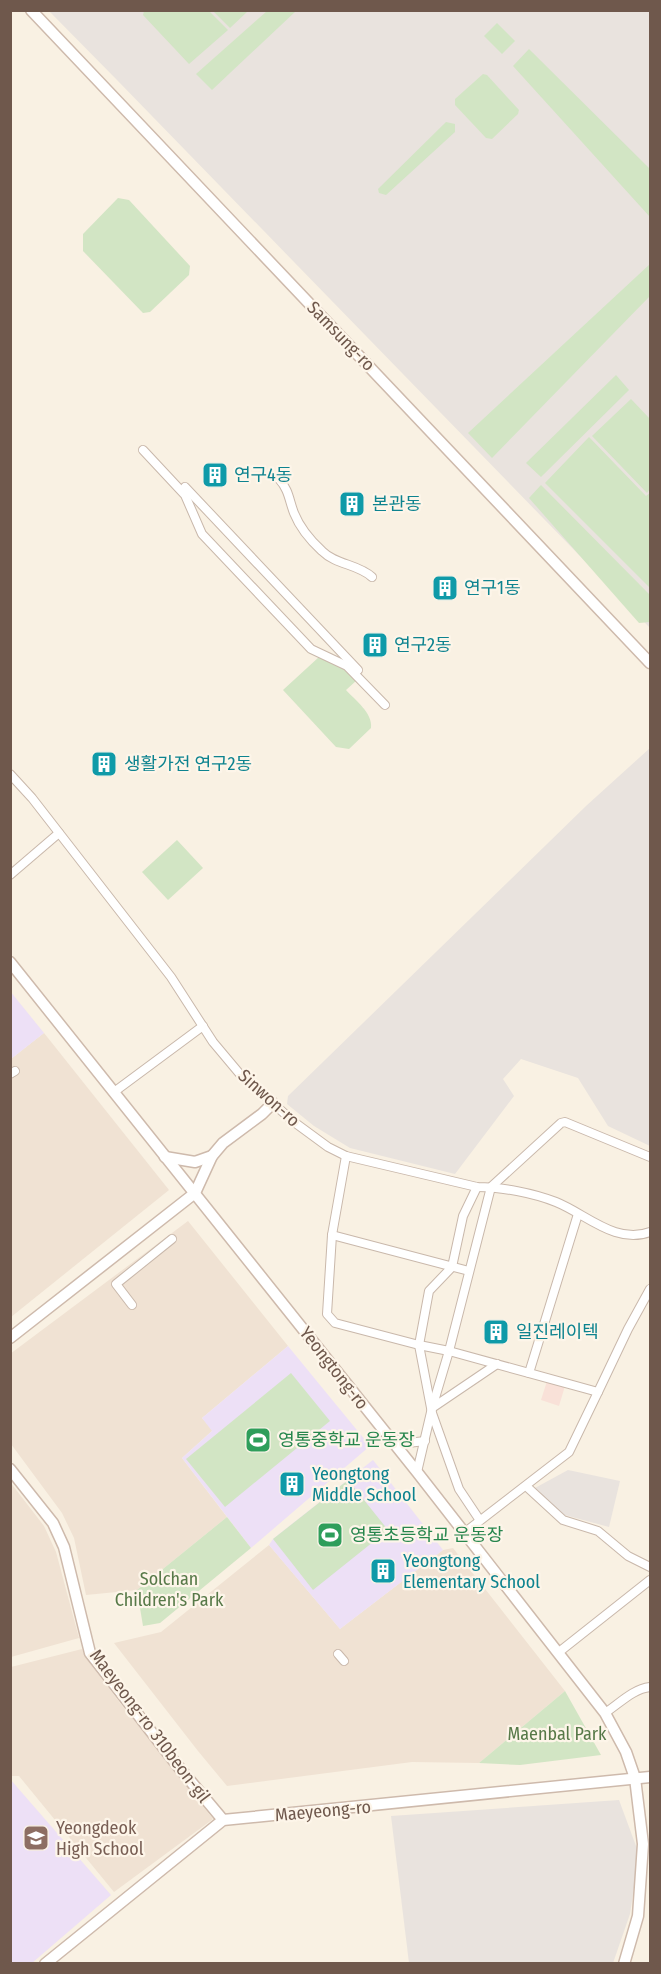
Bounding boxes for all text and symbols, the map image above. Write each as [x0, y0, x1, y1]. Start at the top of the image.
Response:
street label: Samsung-ro [302, 297, 380, 375]
building icon: 연구4동 [200, 460, 230, 490]
place label: 연구4동 [234, 464, 292, 486]
building icon: 본관동 [337, 489, 367, 519]
place label: 본관동 [372, 493, 422, 515]
building icon: 연구1동 [430, 573, 460, 603]
place label: 연구1동 [464, 577, 521, 599]
building icon: 연구2동 [360, 630, 390, 660]
place label: 연구2동 [394, 634, 452, 656]
building icon: 생활가전 연구2동 [89, 749, 119, 779]
place label: 생활가전 연구2동 [124, 753, 252, 775]
street label: Sinwon-ro [234, 1065, 304, 1131]
building icon: 일진레이텍 [481, 1317, 511, 1347]
place label: 일진레이텍 [516, 1321, 599, 1343]
street label: Yeongtong-ro [295, 1322, 373, 1414]
sports icon: 영통중학교 운동장 [243, 1425, 273, 1455]
place label: 영통중학교 운동장 [278, 1429, 415, 1451]
place label: Yeongtong Middle School [312, 1463, 416, 1506]
building icon: Yeongtong Middle School [277, 1469, 307, 1499]
sports icon: 영통초등학교 운동장 [315, 1520, 345, 1550]
place label: 영통초등학교 운동장 [350, 1524, 503, 1546]
place label: Yeongtong Elementary School [403, 1550, 540, 1593]
building icon: Yeongtong Elementary School [368, 1556, 398, 1586]
park label: Solchan Children's Park [115, 1568, 224, 1611]
street label: Maeyeong-ro 310beon-gil [85, 1645, 215, 1807]
park label: Maenbal Park [508, 1723, 607, 1745]
street label: Maeyeong-ro [274, 1796, 372, 1826]
place label: Yeongdeok High School [56, 1817, 144, 1860]
school or university icon: Yeongdeok High School [21, 1823, 51, 1853]

